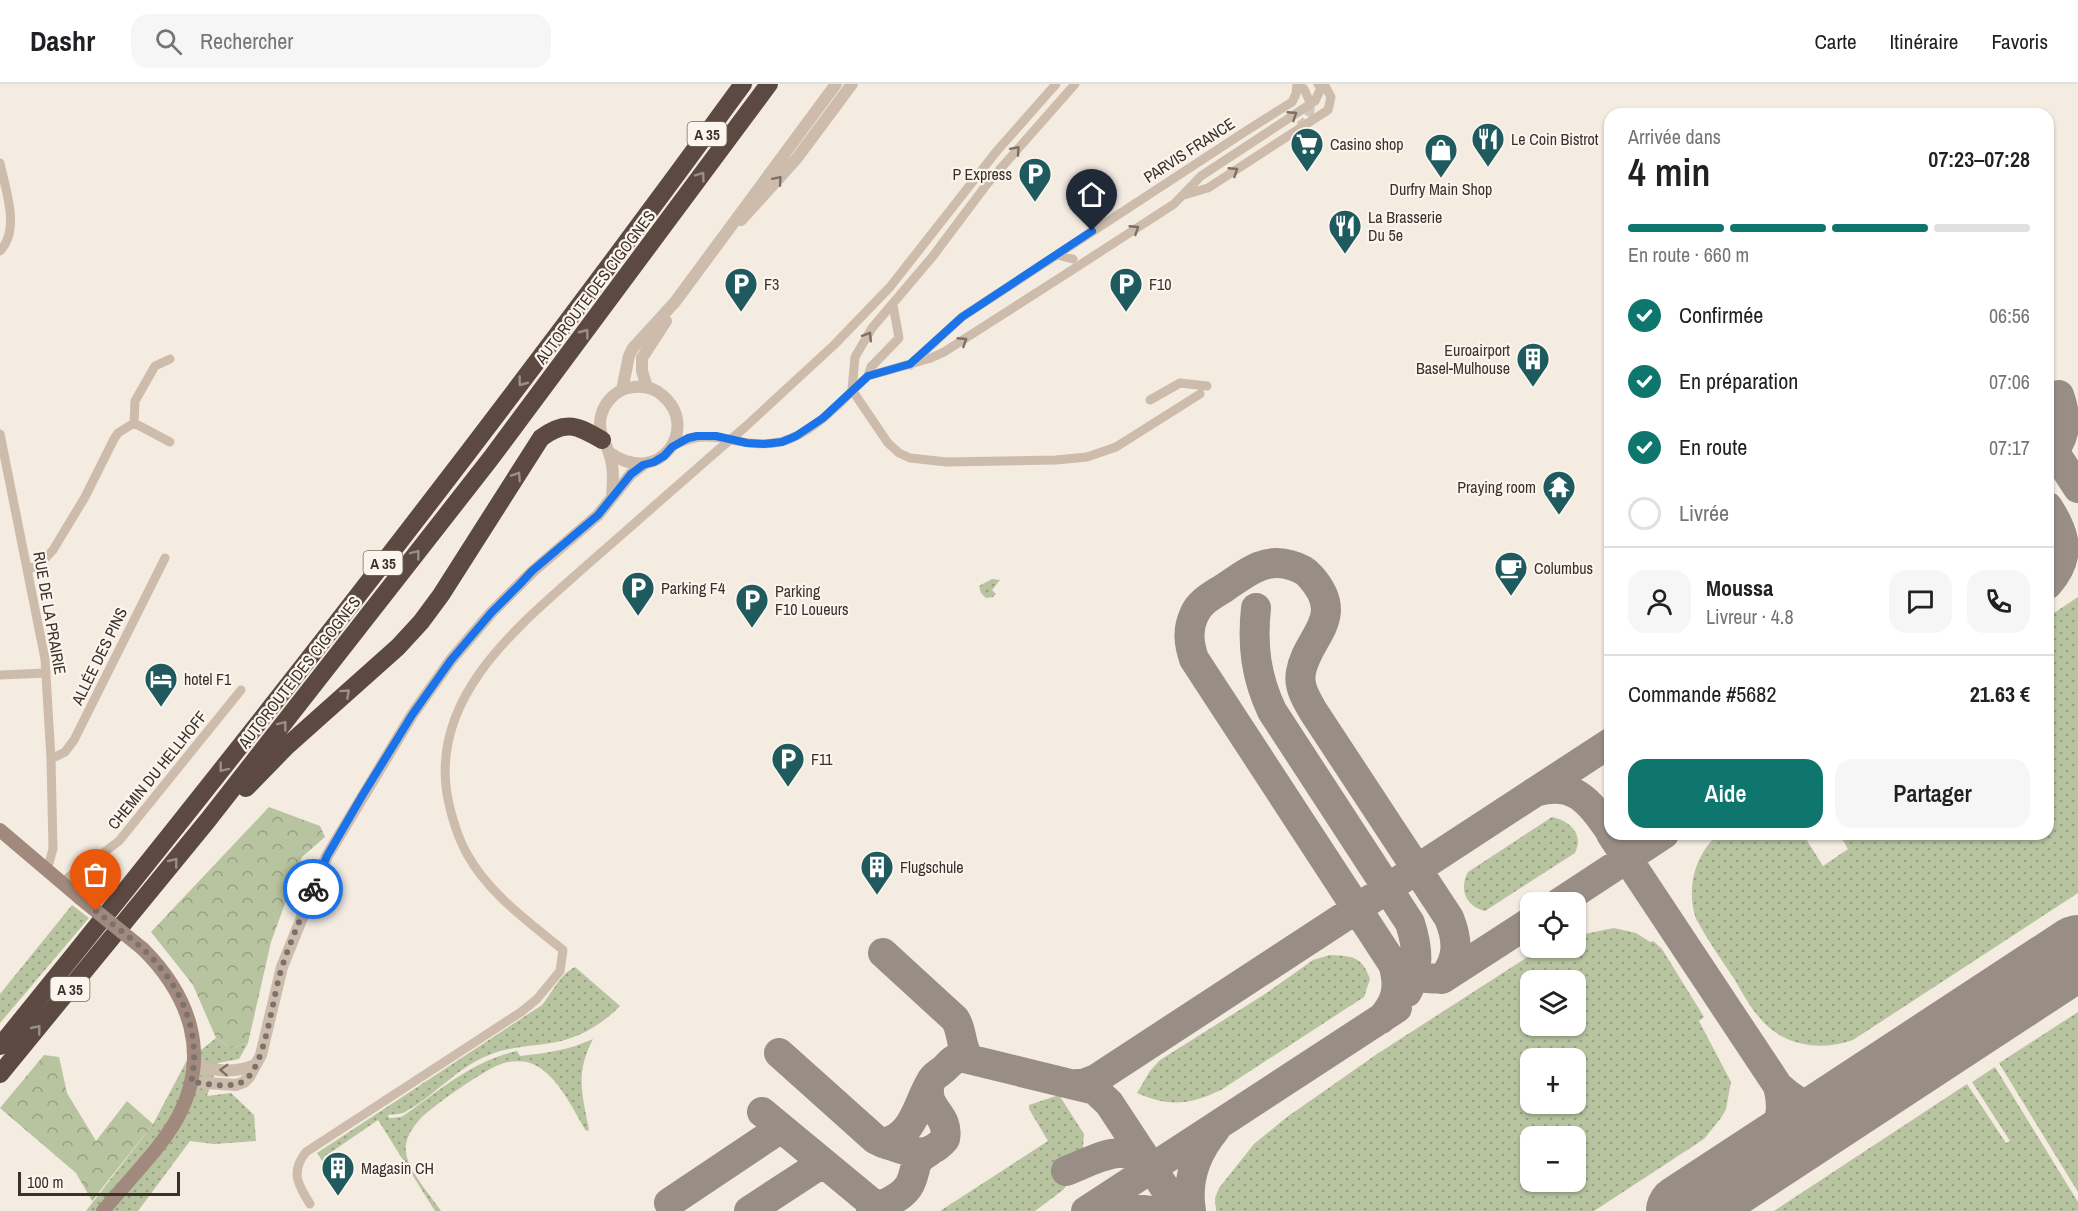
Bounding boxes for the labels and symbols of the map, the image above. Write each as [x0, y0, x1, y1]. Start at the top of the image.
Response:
one-way arrow [1287, 111, 1297, 123]
street label: PARVIS FRANCE [1139, 112, 1239, 188]
restaurant icon: Le Coin Bistrot [1470, 121, 1506, 168]
road number: A 35 [688, 122, 726, 146]
supermarket icon: Casino shop [1289, 126, 1325, 173]
place label: Le Coin Bistrot [1511, 128, 1599, 150]
shop icon: Durfry Main Shop [1423, 132, 1459, 179]
place label: Casino shop [1330, 133, 1404, 155]
one-way arrow [1008, 146, 1019, 157]
parking icon: P Express [1017, 156, 1053, 203]
place label: P Express [952, 163, 1012, 185]
one-way arrow [1227, 167, 1238, 178]
pin [1066, 169, 1117, 231]
one-way arrow [694, 172, 705, 183]
one-way arrow [771, 176, 782, 187]
place label: Durfry Main Shop [1390, 178, 1492, 200]
street label: AUTOROUTE DES CIGOGNES [529, 205, 660, 369]
place label: La Brasserie Du 5e [1368, 206, 1442, 246]
restaurant icon: La Brasserie Du 5e [1327, 208, 1363, 255]
one-way arrow [1128, 225, 1139, 236]
parking icon: F3 [723, 266, 759, 313]
parking icon: F10 [1108, 266, 1144, 313]
place label: F3 [764, 273, 779, 295]
place label: F10 [1149, 273, 1172, 295]
one-way arrow [578, 328, 589, 339]
one-way arrow [861, 332, 873, 342]
one-way arrow [957, 336, 967, 348]
place label: Euroairport Basel-Mulhouse [1416, 339, 1510, 379]
building icon: Euroairport Basel-Mulhouse [1515, 341, 1551, 388]
one-way arrow [519, 375, 530, 386]
temple icon: Praying room [1541, 469, 1577, 516]
one-way arrow [510, 472, 521, 483]
place label: Praying room [1457, 476, 1536, 498]
street label: RUE DE LA PRAIRIE [28, 550, 72, 676]
one-way arrow [408, 550, 419, 561]
cafe icon: Columbus [1493, 550, 1529, 597]
road number: A 35 [364, 551, 403, 575]
place label: Columbus [1534, 557, 1593, 579]
parking icon: Parking F4 [620, 570, 656, 617]
place label: Parking F4 [661, 577, 725, 599]
place label: Parking F10 Loueurs [775, 580, 849, 620]
parking icon: Parking F10 Loueurs [734, 582, 770, 629]
street label: AUTOROUTE DES CIGOGNES [232, 591, 365, 753]
street label: ALLÉE DES PINS [65, 603, 132, 709]
hotel icon: hotel F1 [143, 661, 179, 708]
place label: hotel F1 [184, 668, 232, 690]
one-way arrow [340, 689, 350, 700]
street label: CHEMIN DU HELLHOFF [102, 706, 212, 834]
one-way arrow [275, 720, 286, 731]
parking icon: F11 [770, 741, 806, 788]
place label: F11 [811, 748, 833, 770]
one-way arrow [219, 762, 230, 773]
pin [70, 849, 121, 911]
building icon: Flugschule [859, 849, 895, 896]
place label: Flugschule [900, 856, 963, 878]
one-way arrow [167, 858, 178, 869]
courier [283, 859, 343, 919]
road number: A 35 [50, 977, 90, 1001]
one-way arrow [30, 1025, 41, 1036]
one-way arrow [220, 1064, 229, 1077]
building icon: Magasin CH [320, 1150, 356, 1197]
place label: Magasin CH [361, 1157, 434, 1179]
scale bar [18, 1169, 180, 1196]

